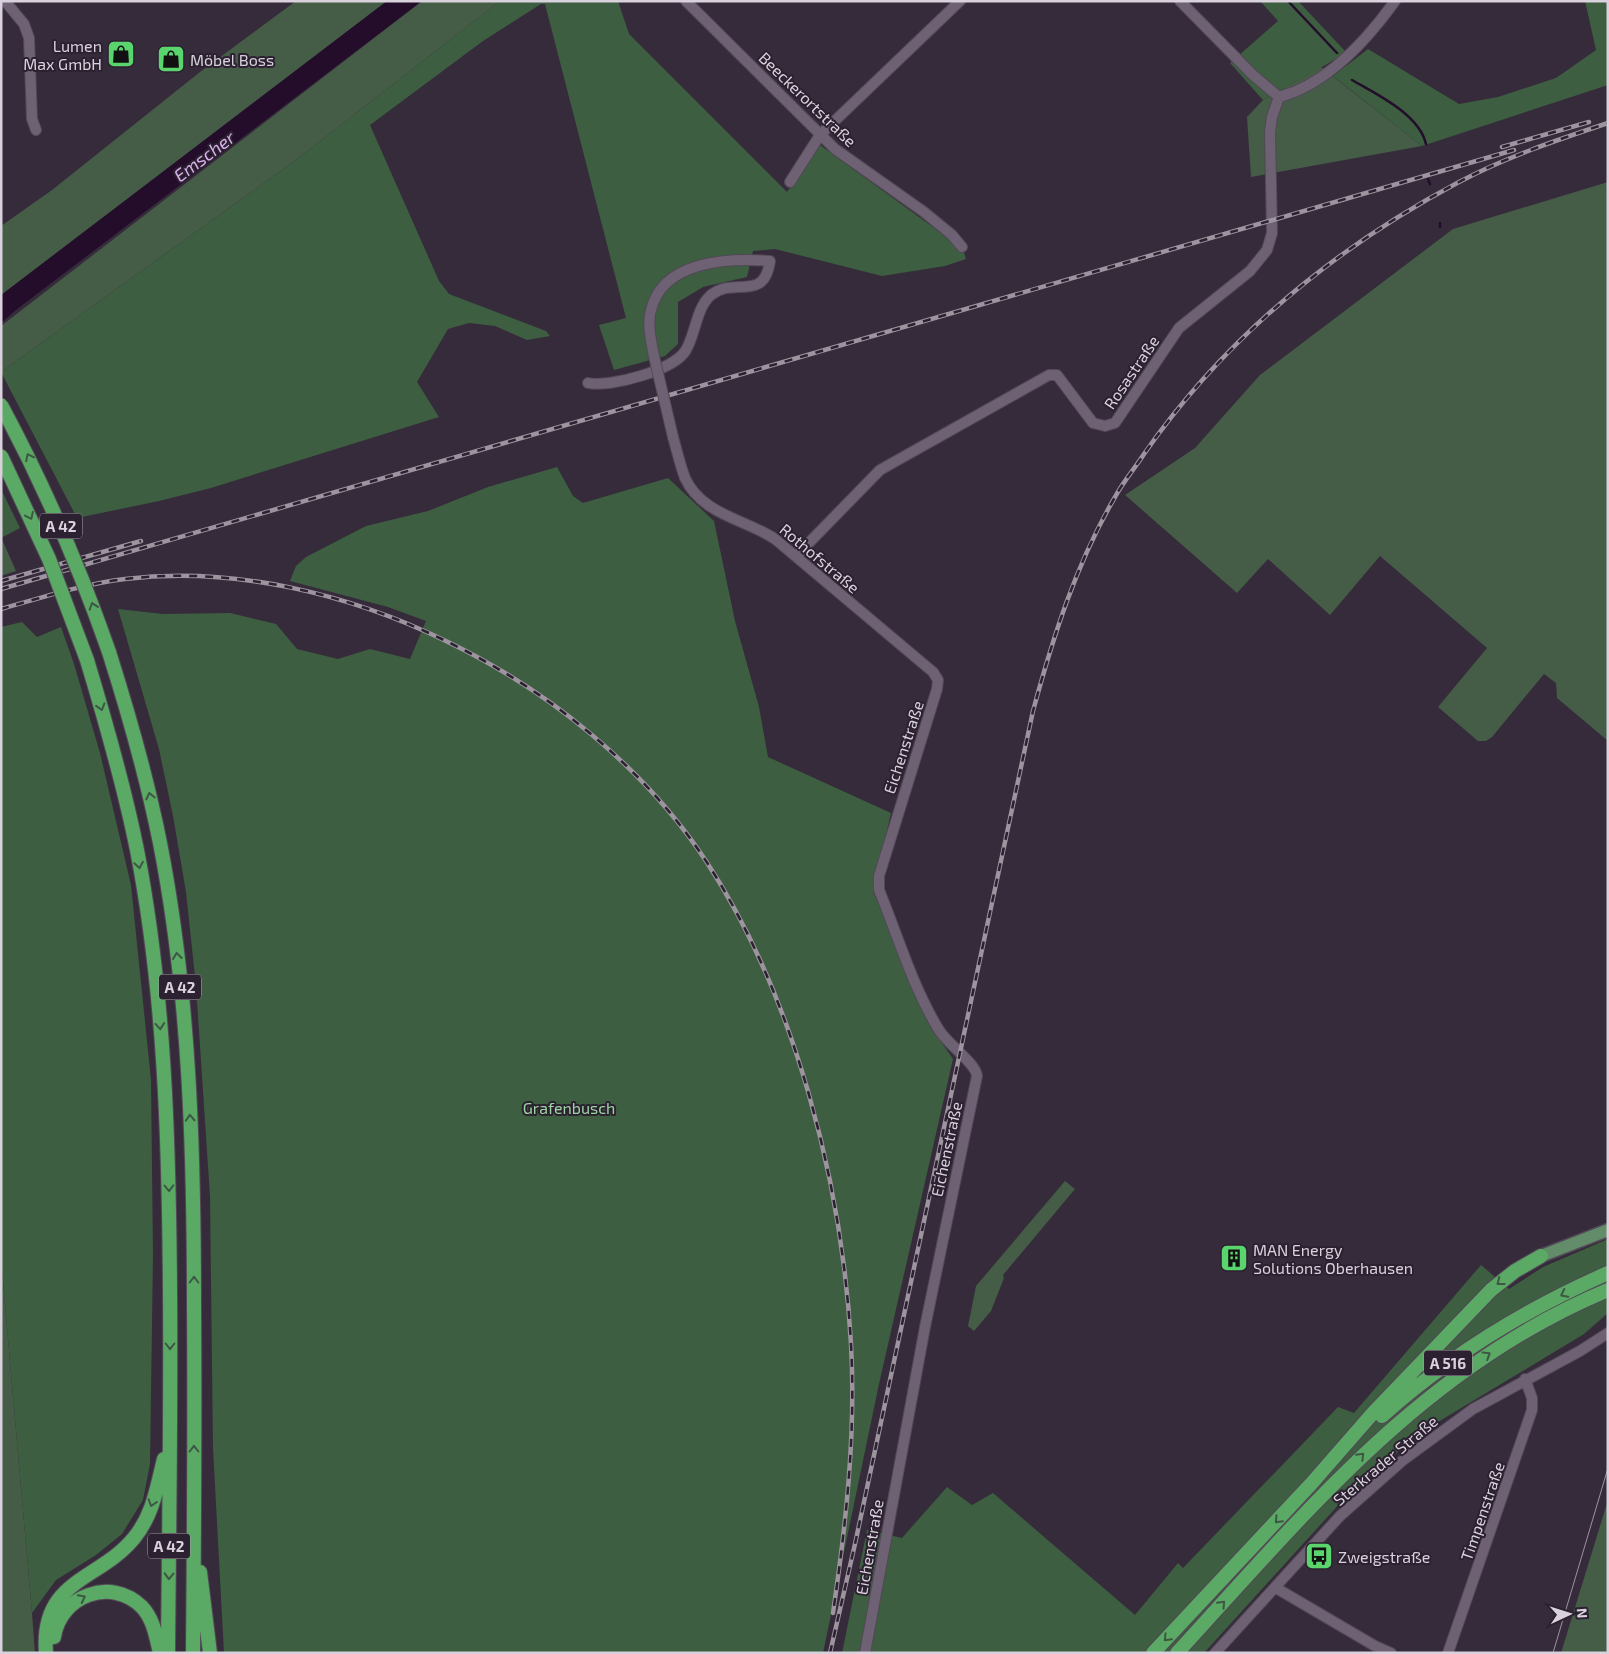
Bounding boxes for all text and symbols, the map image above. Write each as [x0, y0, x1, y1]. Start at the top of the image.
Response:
place label: Lumen Max GmbH [23, 36, 102, 73]
shop icon: Lumen Max GmbH [106, 39, 136, 69]
shop icon: Möbel Boss [156, 44, 186, 74]
street label: Beeckerortstraße [755, 48, 861, 150]
place label: Möbel Boss [190, 50, 274, 69]
water label: Emscher [169, 125, 240, 186]
street label: Rosastraße [1099, 332, 1163, 412]
one-way arrow [24, 453, 35, 462]
one-way arrow [24, 511, 34, 520]
road number: A 42 [40, 514, 82, 538]
street label: Rothofstraße [776, 519, 864, 597]
one-way arrow [89, 602, 99, 611]
street label: Eichenstraße [879, 698, 927, 796]
one-way arrow [95, 702, 105, 710]
one-way arrow [145, 792, 155, 800]
one-way arrow [133, 861, 144, 869]
one-way arrow [172, 952, 183, 960]
road number: A 42 [159, 974, 201, 1000]
one-way arrow [154, 1022, 165, 1030]
park label: Grafenbusch [523, 1098, 615, 1117]
street label: Eichenstraße [927, 1100, 965, 1198]
one-way arrow [185, 1114, 196, 1122]
one-way arrow [164, 1184, 174, 1192]
place label: MAN Energy Solutions Oberhausen [1253, 1240, 1413, 1277]
building icon: MAN Energy Solutions Oberhausen [1219, 1243, 1249, 1273]
one-way arrow [189, 1276, 199, 1284]
one-way arrow [1497, 1277, 1506, 1285]
one-way arrow [1560, 1288, 1569, 1298]
one-way arrow [165, 1342, 175, 1350]
road number: A 516 [1424, 1350, 1472, 1376]
one-way arrow [1482, 1351, 1491, 1361]
street label: Sterkrader Straße [1329, 1411, 1441, 1509]
one-way arrow [189, 1445, 199, 1452]
one-way arrow [1355, 1453, 1364, 1462]
street label: Timpenstraße [1456, 1459, 1508, 1563]
street label: Eichenstraße [851, 1498, 887, 1596]
one-way arrow [148, 1499, 158, 1507]
one-way arrow [1275, 1514, 1284, 1523]
road number: A 42 [148, 1534, 190, 1558]
bus stop icon: Zweigstraße [1304, 1541, 1334, 1571]
place label: Zweigstraße [1338, 1547, 1430, 1566]
one-way arrow [164, 1572, 174, 1580]
north arrow [1544, 1589, 1594, 1639]
one-way arrow [77, 1594, 86, 1604]
one-way arrow [1216, 1601, 1225, 1610]
text: N [1574, 1607, 1591, 1619]
one-way arrow [1164, 1633, 1173, 1642]

